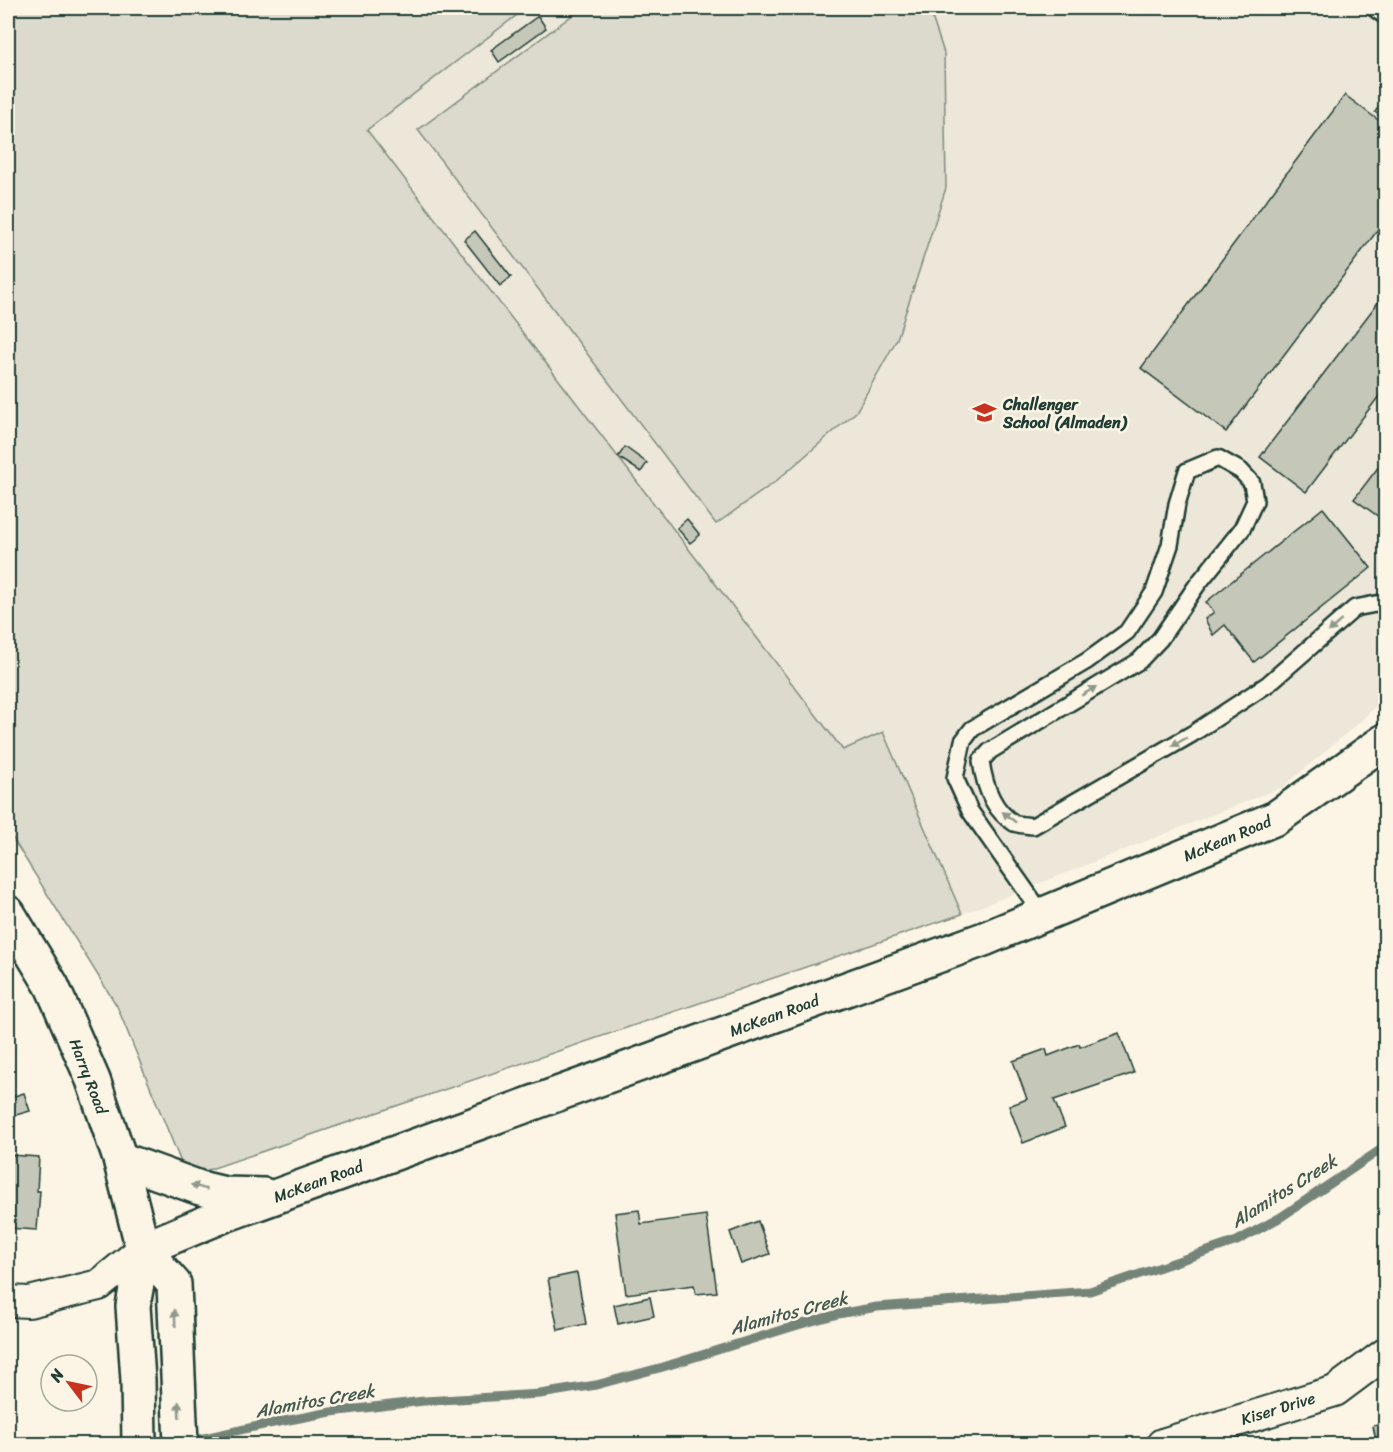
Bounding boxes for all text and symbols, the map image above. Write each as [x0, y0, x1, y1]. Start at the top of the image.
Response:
place label: Challenger School (Almaden) [1002, 390, 1128, 437]
school or university icon: Challenger School (Almaden) [972, 400, 998, 426]
one-way arrow [1328, 619, 1343, 632]
one-way arrow [1081, 685, 1097, 696]
one-way arrow [1170, 737, 1187, 747]
street label: McKean Road [1178, 806, 1277, 870]
one-way arrow [1001, 811, 1017, 824]
street label: McKean Road [725, 985, 825, 1045]
street label: Harry Road [61, 1034, 117, 1120]
water label: Alamitos Creek [1224, 1145, 1345, 1237]
street label: McKean Road [269, 1151, 369, 1211]
one-way arrow [190, 1182, 208, 1191]
water label: Alamitos Creek [726, 1282, 853, 1344]
one-way arrow [171, 1308, 180, 1327]
north arrow [39, 1353, 99, 1413]
text: N [41, 1362, 72, 1389]
water label: Alamitos Creek [252, 1375, 379, 1427]
street label: Kiser Drive [1237, 1383, 1319, 1434]
one-way arrow [175, 1401, 184, 1420]

